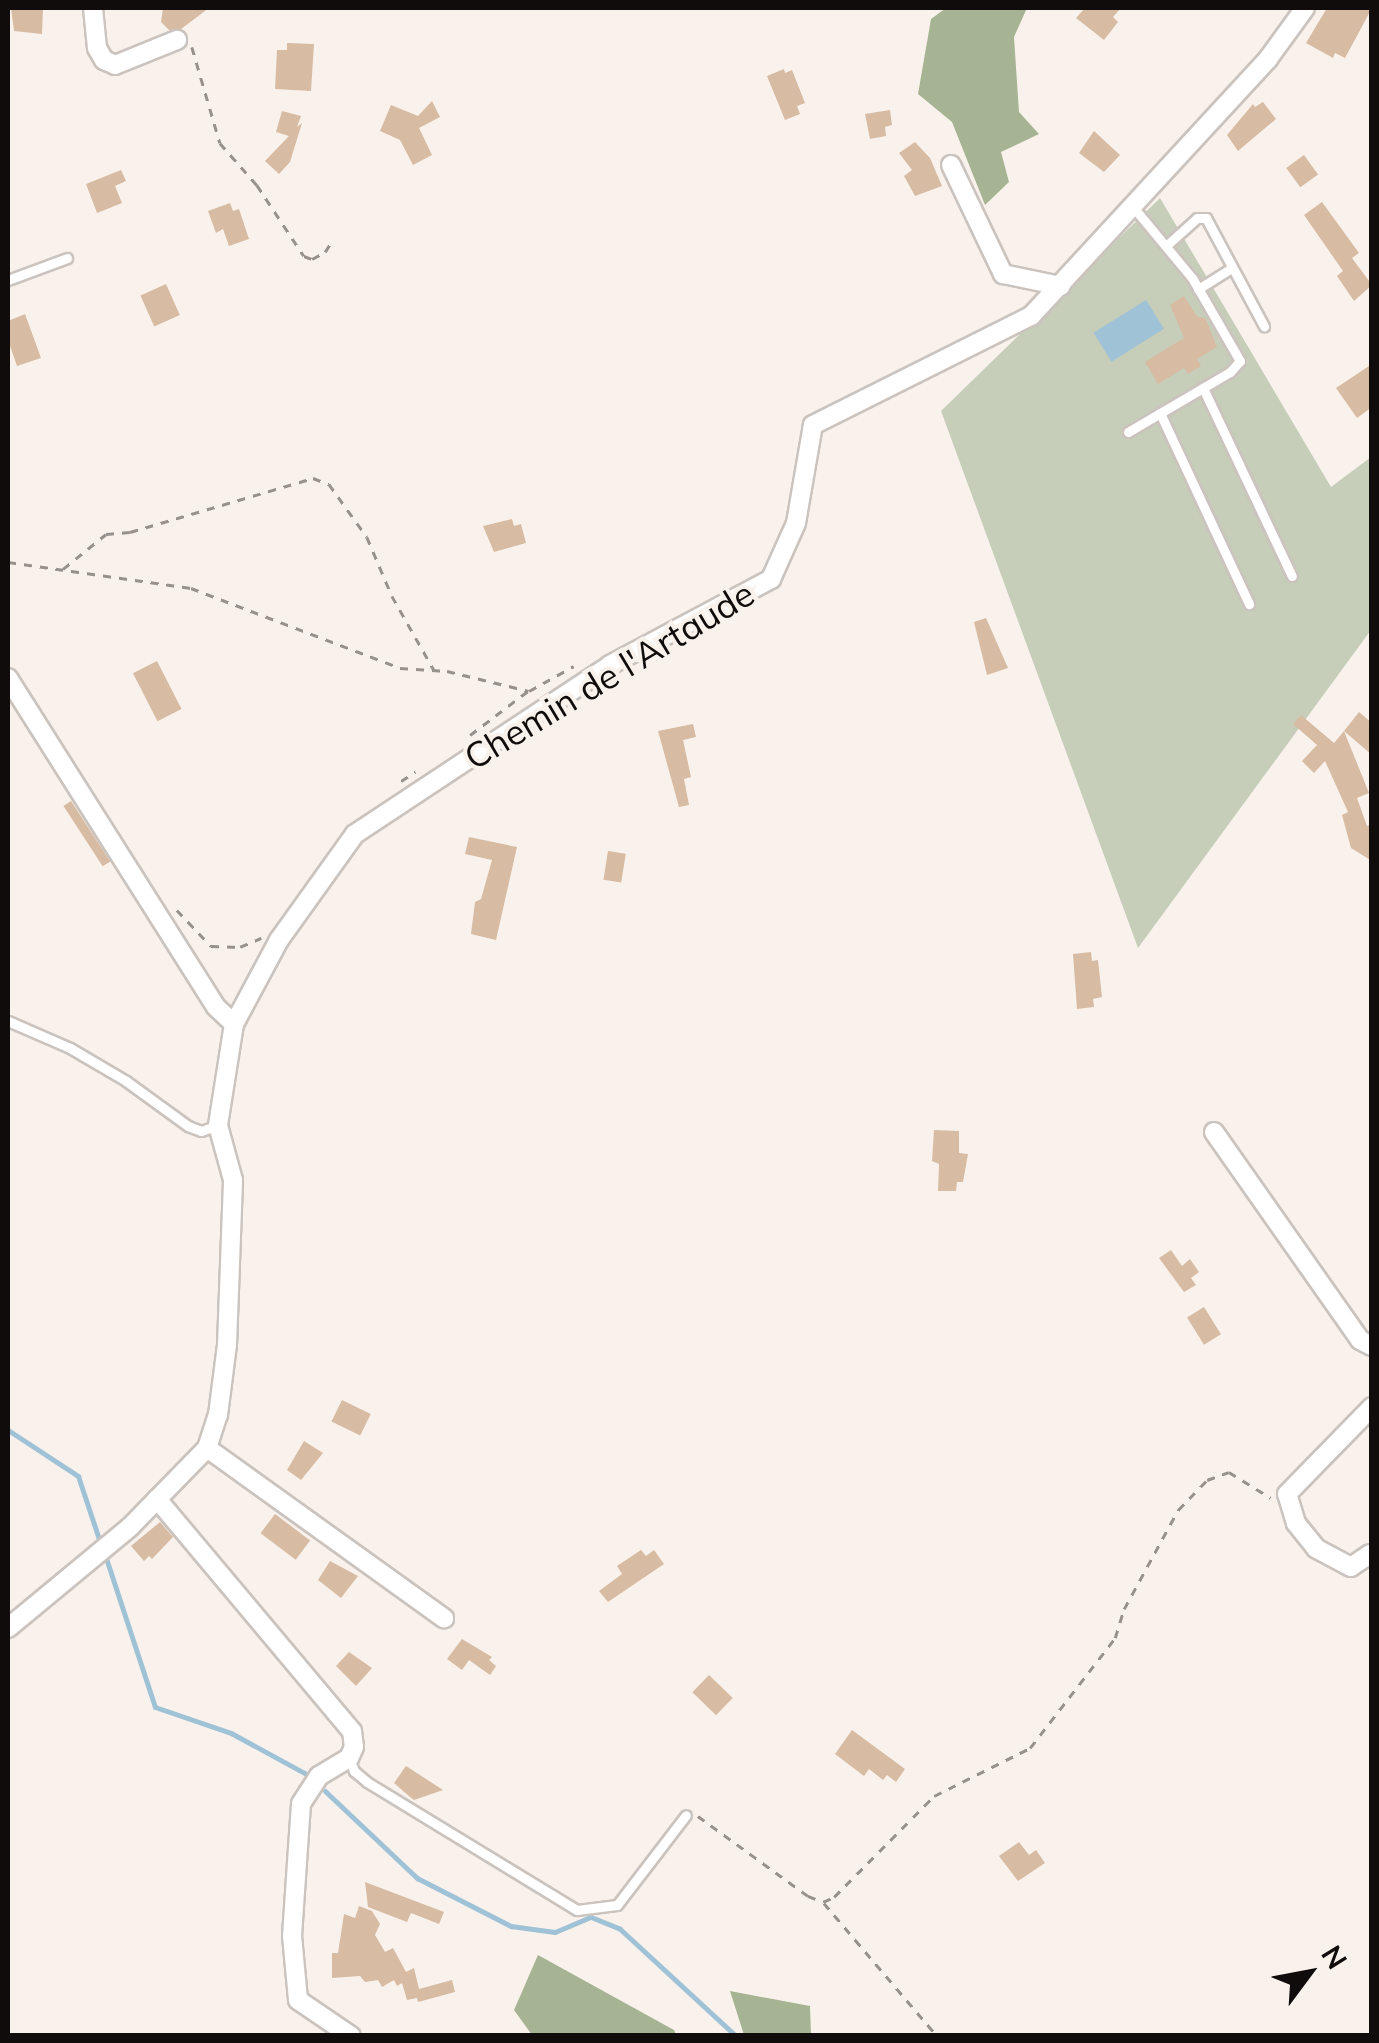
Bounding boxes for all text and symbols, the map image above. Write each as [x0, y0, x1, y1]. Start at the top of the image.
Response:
street label: Chemin de l'Artaude [457, 572, 761, 778]
north arrow [1259, 1923, 1359, 2023]
text: N [1314, 1939, 1355, 1975]

